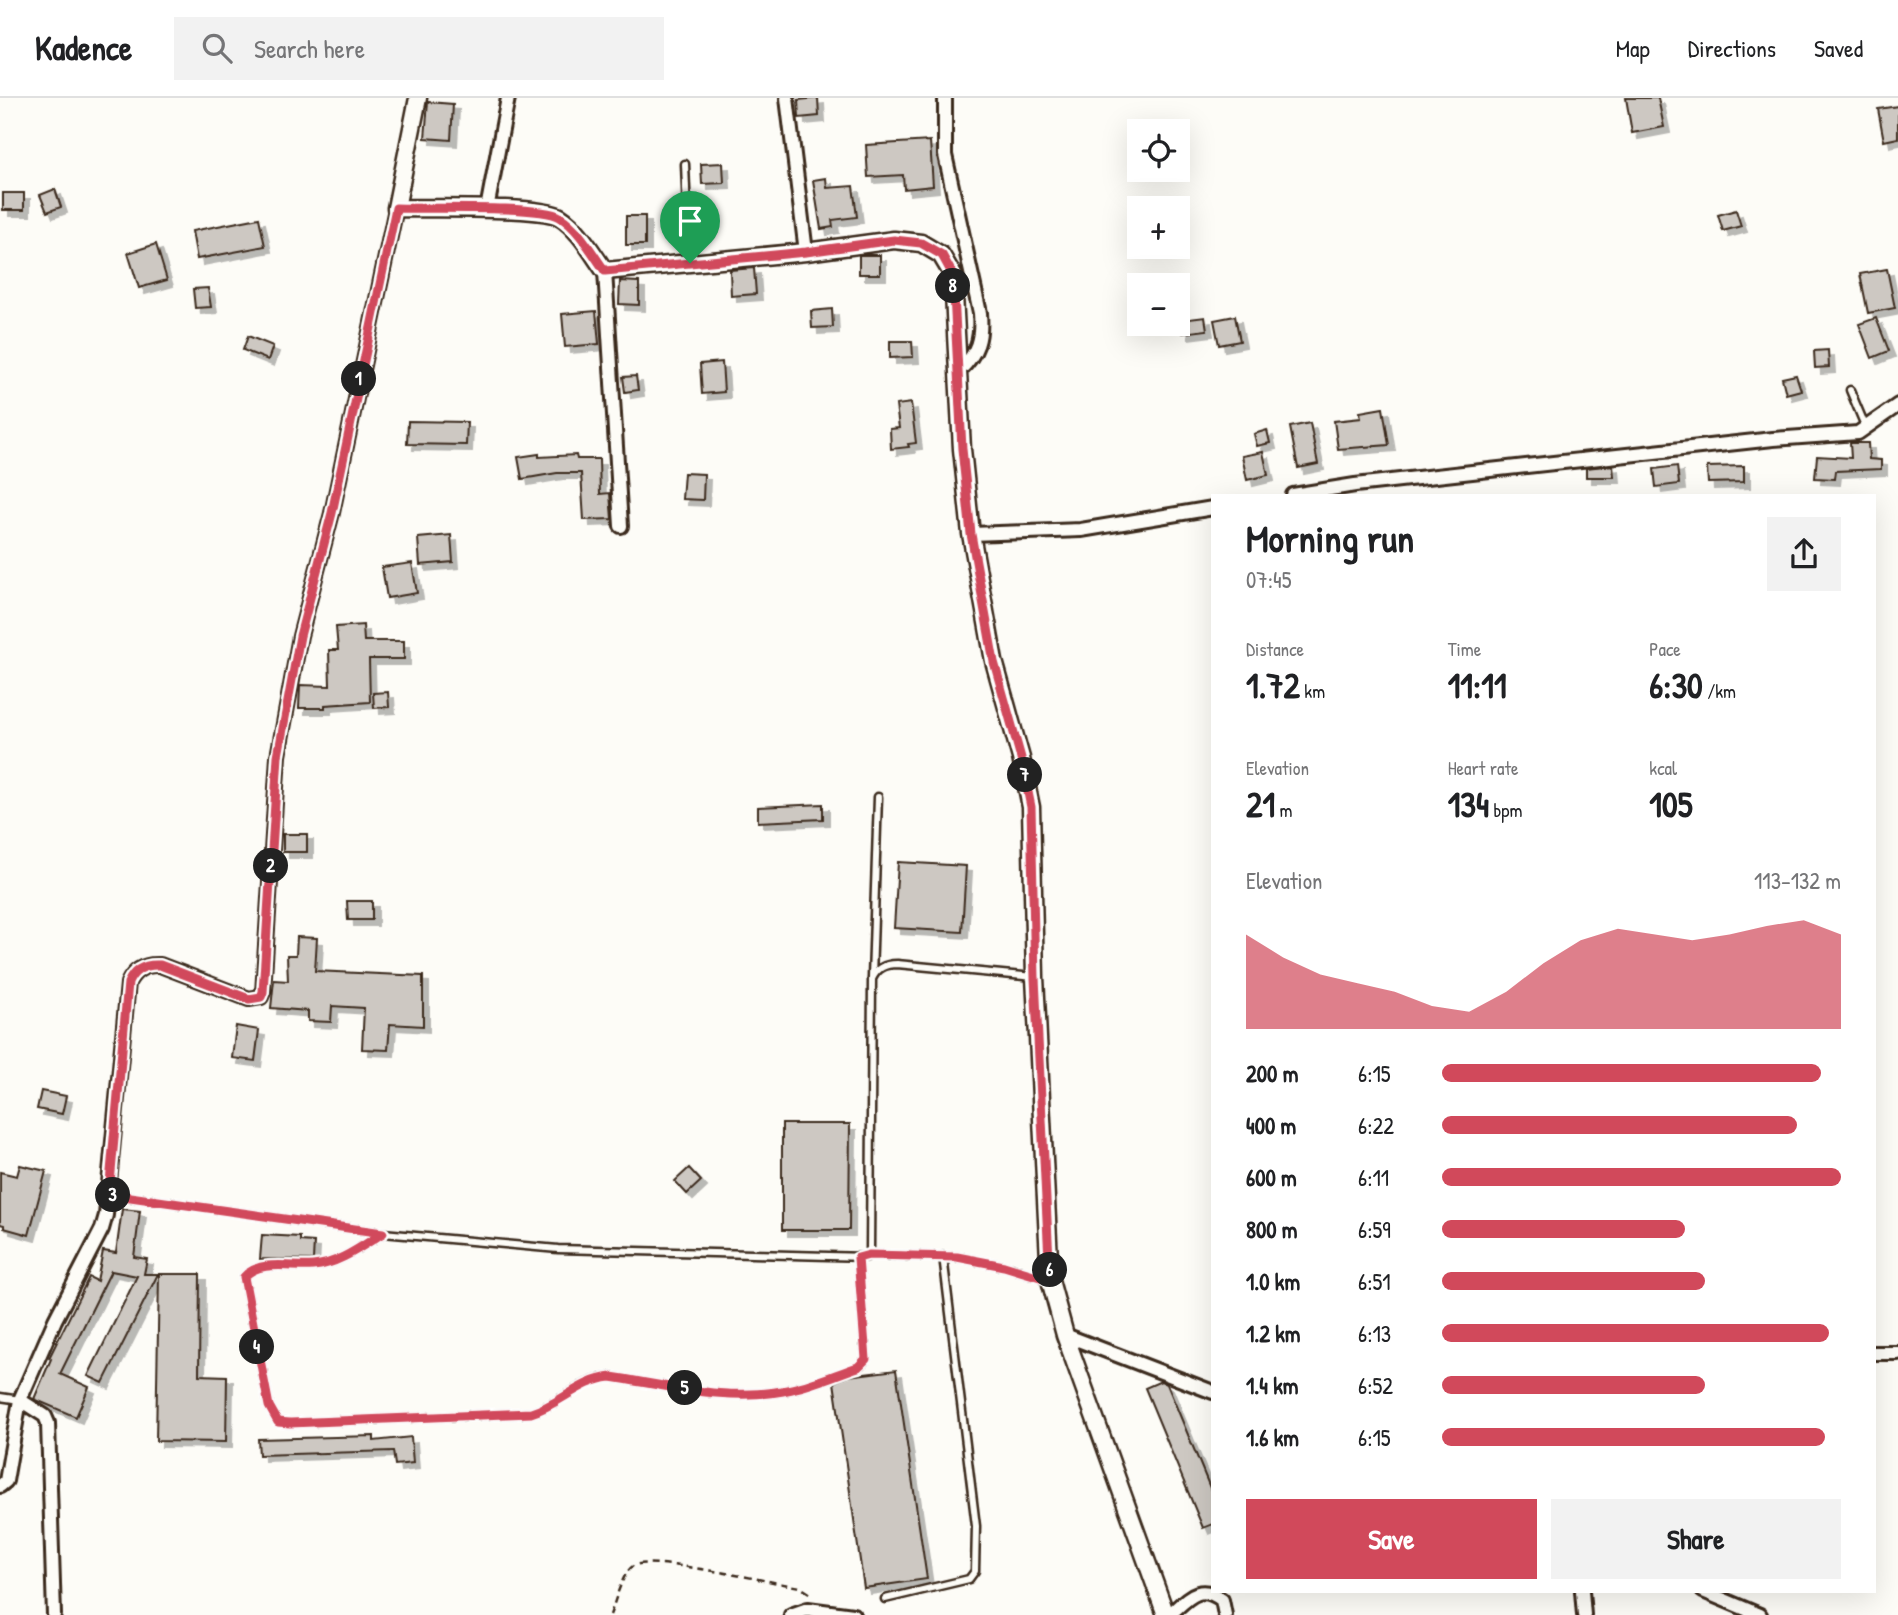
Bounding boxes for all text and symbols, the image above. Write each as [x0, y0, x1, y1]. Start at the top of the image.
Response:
search box [174, 17, 664, 80]
text: Kadence [35, 26, 132, 70]
icon: search [198, 29, 236, 67]
text: Search here [254, 31, 365, 66]
text: Map [1616, 32, 1650, 64]
text: Directions [1688, 32, 1776, 64]
text: Saved [1814, 32, 1863, 64]
map controls [1127, 119, 1190, 336]
button: locate [1127, 119, 1190, 182]
pin [660, 191, 720, 263]
button: + [1127, 196, 1190, 259]
icon: arrive [671, 202, 709, 240]
pin: 8 [936, 268, 970, 304]
text: 8 [948, 272, 957, 298]
button: − [1127, 273, 1190, 336]
pin: 1 [342, 362, 376, 396]
text: 1 [355, 365, 362, 391]
text: Morning run [1246, 512, 1414, 564]
button: share [1767, 517, 1841, 591]
text: 07:45 [1246, 564, 1291, 595]
text: Distance [1246, 636, 1304, 662]
text: Time [1448, 636, 1481, 662]
text: Pace [1649, 636, 1681, 662]
text: 1.72 [1246, 662, 1300, 709]
text: 11:11 [1448, 662, 1507, 709]
text: 6:30 [1649, 662, 1703, 709]
text: km [1300, 678, 1325, 704]
text: /km [1703, 678, 1736, 704]
text: Elevation [1246, 755, 1309, 781]
text: Heart rate [1448, 755, 1519, 781]
text: kcal [1649, 755, 1677, 781]
pin: 7 [1007, 758, 1042, 792]
text: 7 [1020, 761, 1029, 787]
text: 21 [1246, 781, 1275, 828]
text: 134 [1448, 781, 1489, 828]
text: 105 [1649, 781, 1693, 828]
text: m [1275, 797, 1292, 823]
text: bpm [1489, 797, 1522, 823]
pin: 2 [254, 848, 288, 884]
text: 2 [266, 852, 275, 878]
text: Elevation [1246, 865, 1322, 896]
text: 113–132 m [1754, 865, 1841, 896]
text: 200 m [1246, 1058, 1298, 1089]
text: 6:15 [1358, 1058, 1391, 1089]
text: 400 m [1246, 1110, 1296, 1141]
text: 6:22 [1358, 1110, 1394, 1141]
text: 600 m [1246, 1162, 1297, 1193]
text: 6:11 [1358, 1162, 1389, 1193]
pin: 3 [96, 1178, 130, 1212]
text: 3 [108, 1181, 117, 1207]
text: 800 m [1246, 1214, 1298, 1245]
text: 6:59 [1358, 1214, 1391, 1245]
pin: 6 [1032, 1252, 1068, 1288]
text: 6 [1046, 1256, 1053, 1282]
text: 1.0 km [1246, 1266, 1300, 1297]
text: 6:51 [1358, 1266, 1391, 1297]
text: 1.2 km [1246, 1318, 1301, 1349]
text: 6:13 [1358, 1318, 1391, 1349]
pin: 4 [240, 1330, 274, 1364]
text: 4 [253, 1333, 260, 1359]
pin: 5 [668, 1370, 702, 1406]
text: 1.4 km [1246, 1370, 1298, 1401]
text: 6:52 [1358, 1370, 1393, 1401]
text: 5 [680, 1374, 689, 1400]
text: 1.6 km [1246, 1422, 1299, 1453]
text: 6:15 [1358, 1422, 1391, 1453]
button: Save [1246, 1499, 1537, 1579]
button: Share [1551, 1499, 1841, 1579]

